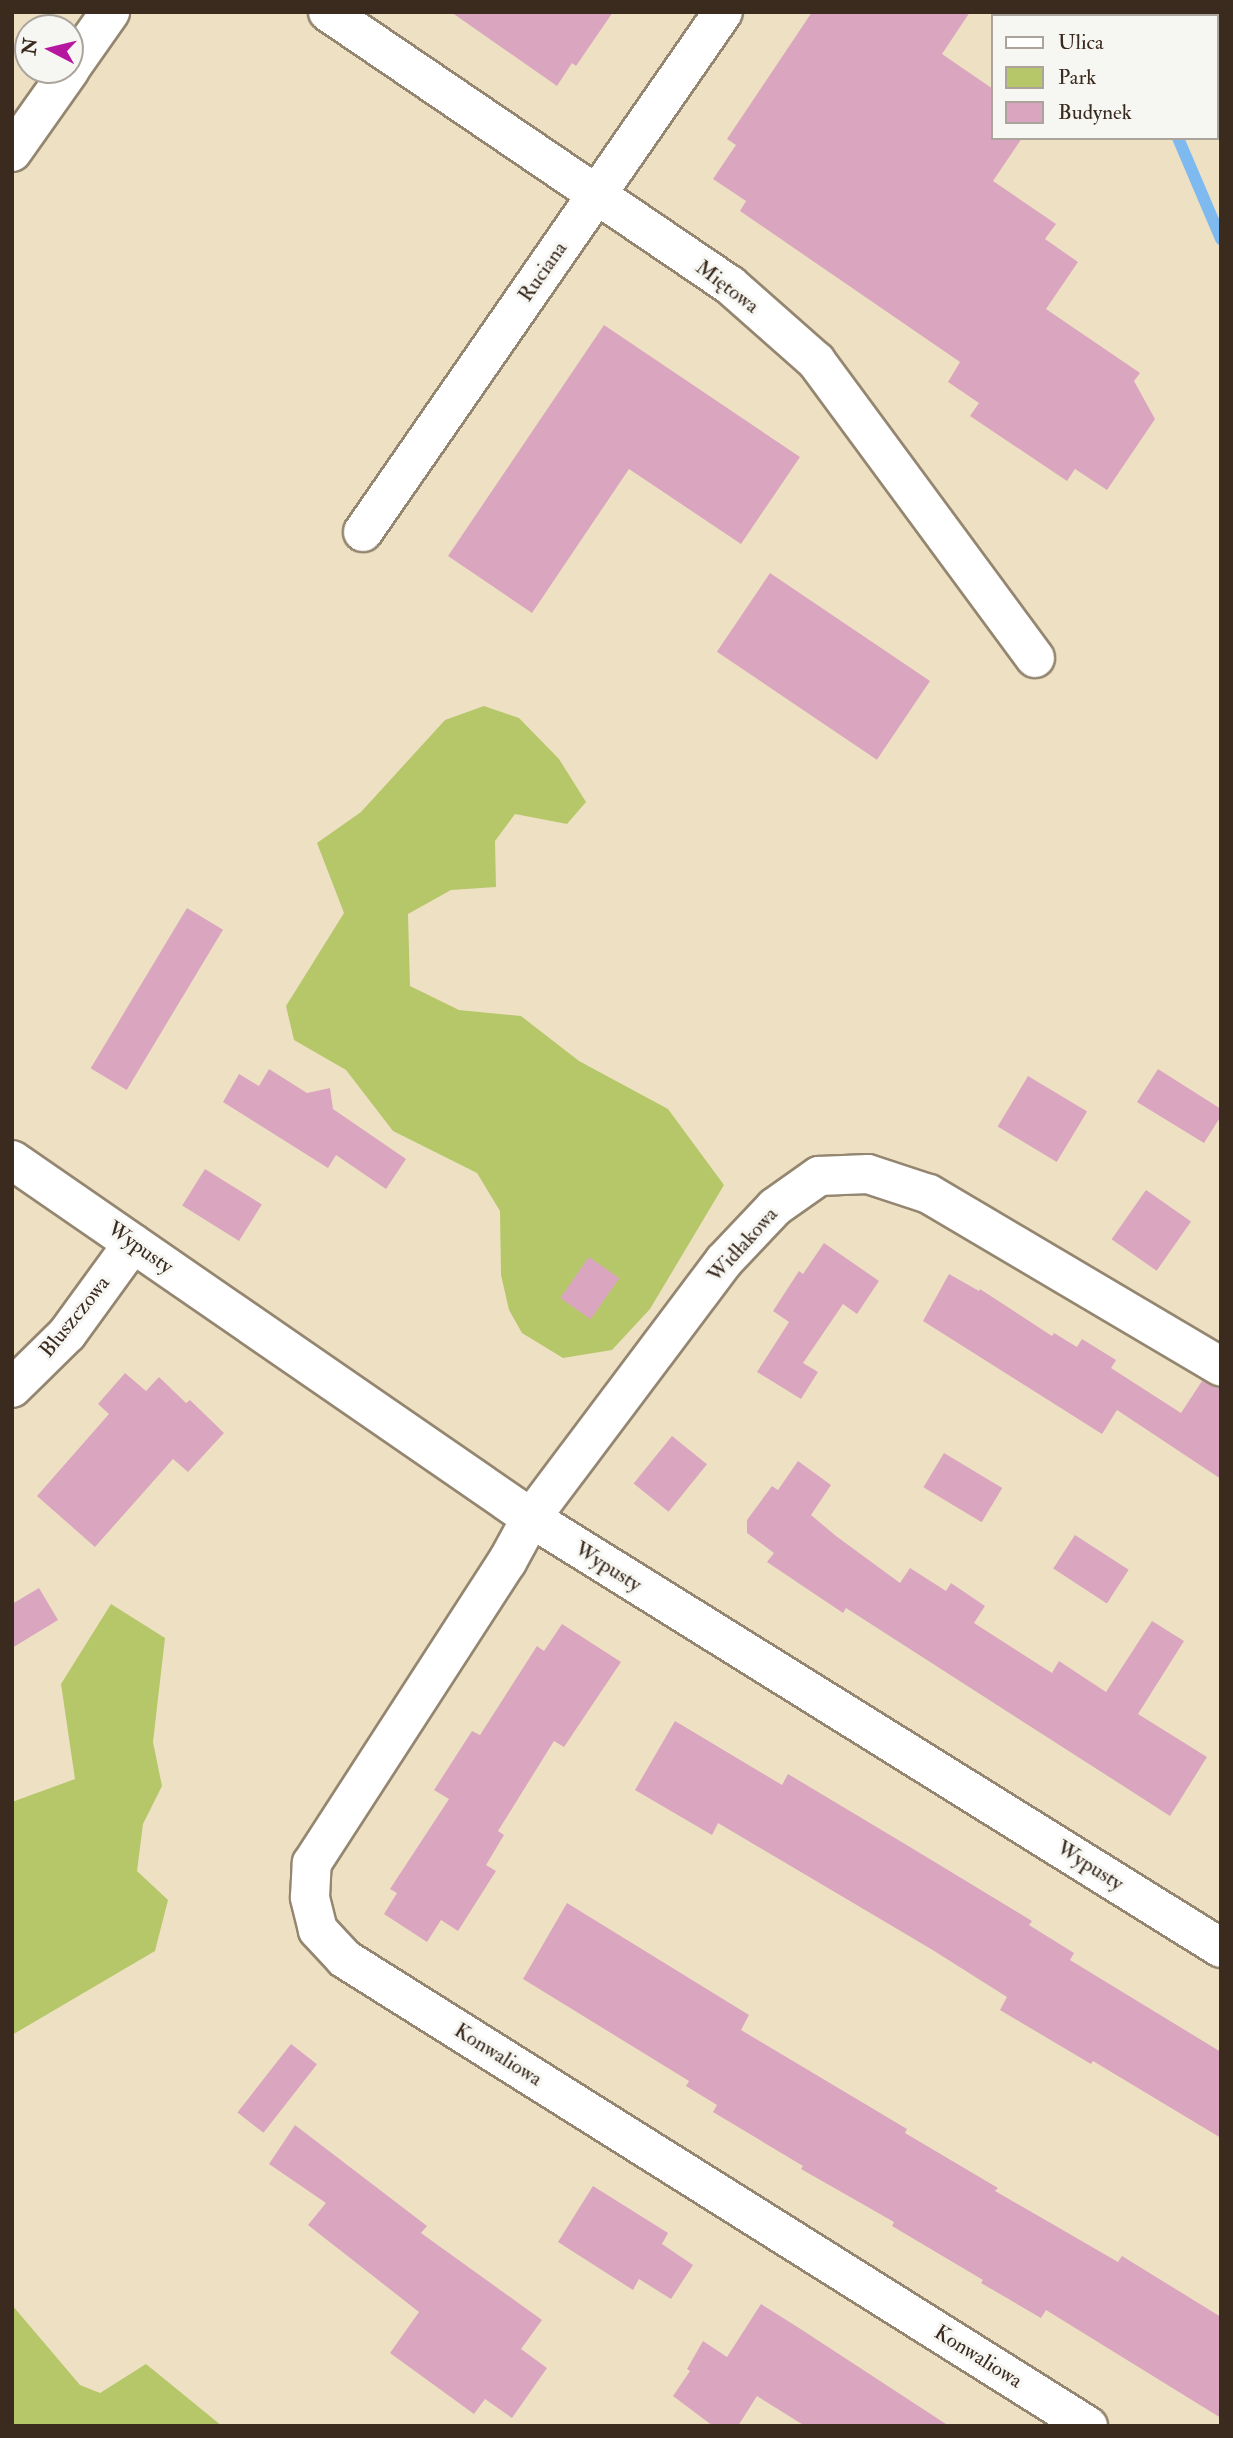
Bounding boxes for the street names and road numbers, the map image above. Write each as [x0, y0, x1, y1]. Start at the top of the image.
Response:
street label: Ruciana [513, 237, 573, 307]
street label: Miętowa [690, 255, 764, 319]
street label: Widłakowa [703, 1202, 783, 1288]
street label: Wypusty [102, 1216, 178, 1280]
street label: Bluszczowa [35, 1271, 115, 1363]
street label: Wypusty [570, 1537, 646, 1597]
street label: Wypusty [1052, 1836, 1128, 1896]
street label: Konwaliowa [449, 2018, 547, 2092]
street label: Konwaliowa [929, 2320, 1027, 2394]

